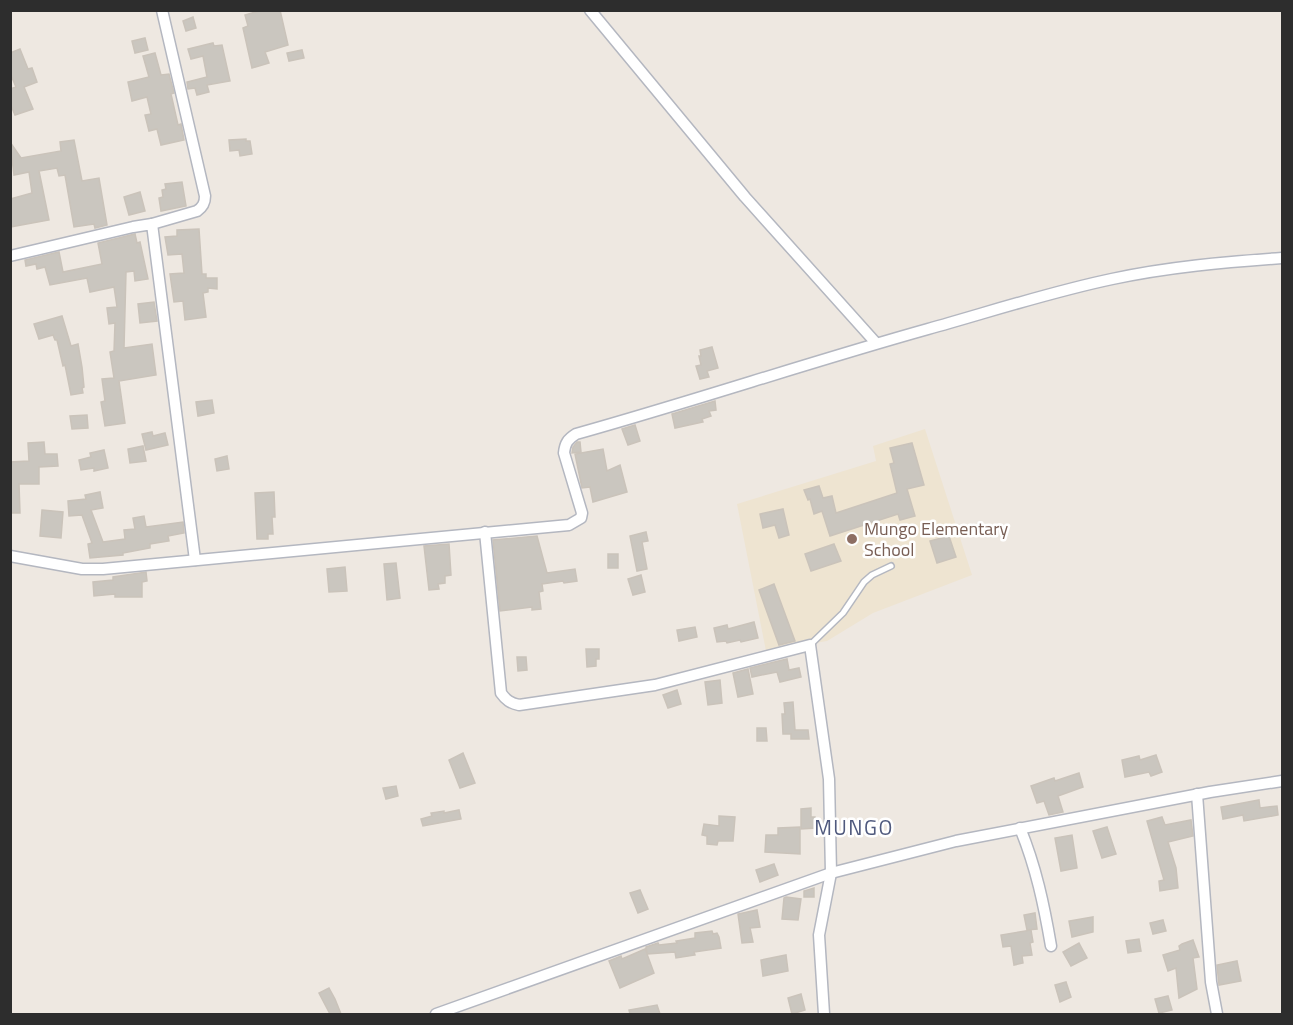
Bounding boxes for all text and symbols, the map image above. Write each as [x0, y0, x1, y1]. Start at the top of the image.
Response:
place label: Mungo Elementary School [864, 515, 1009, 563]
marker: Mungo Elementary School [845, 532, 859, 546]
district label: MUNGO [814, 811, 894, 843]

